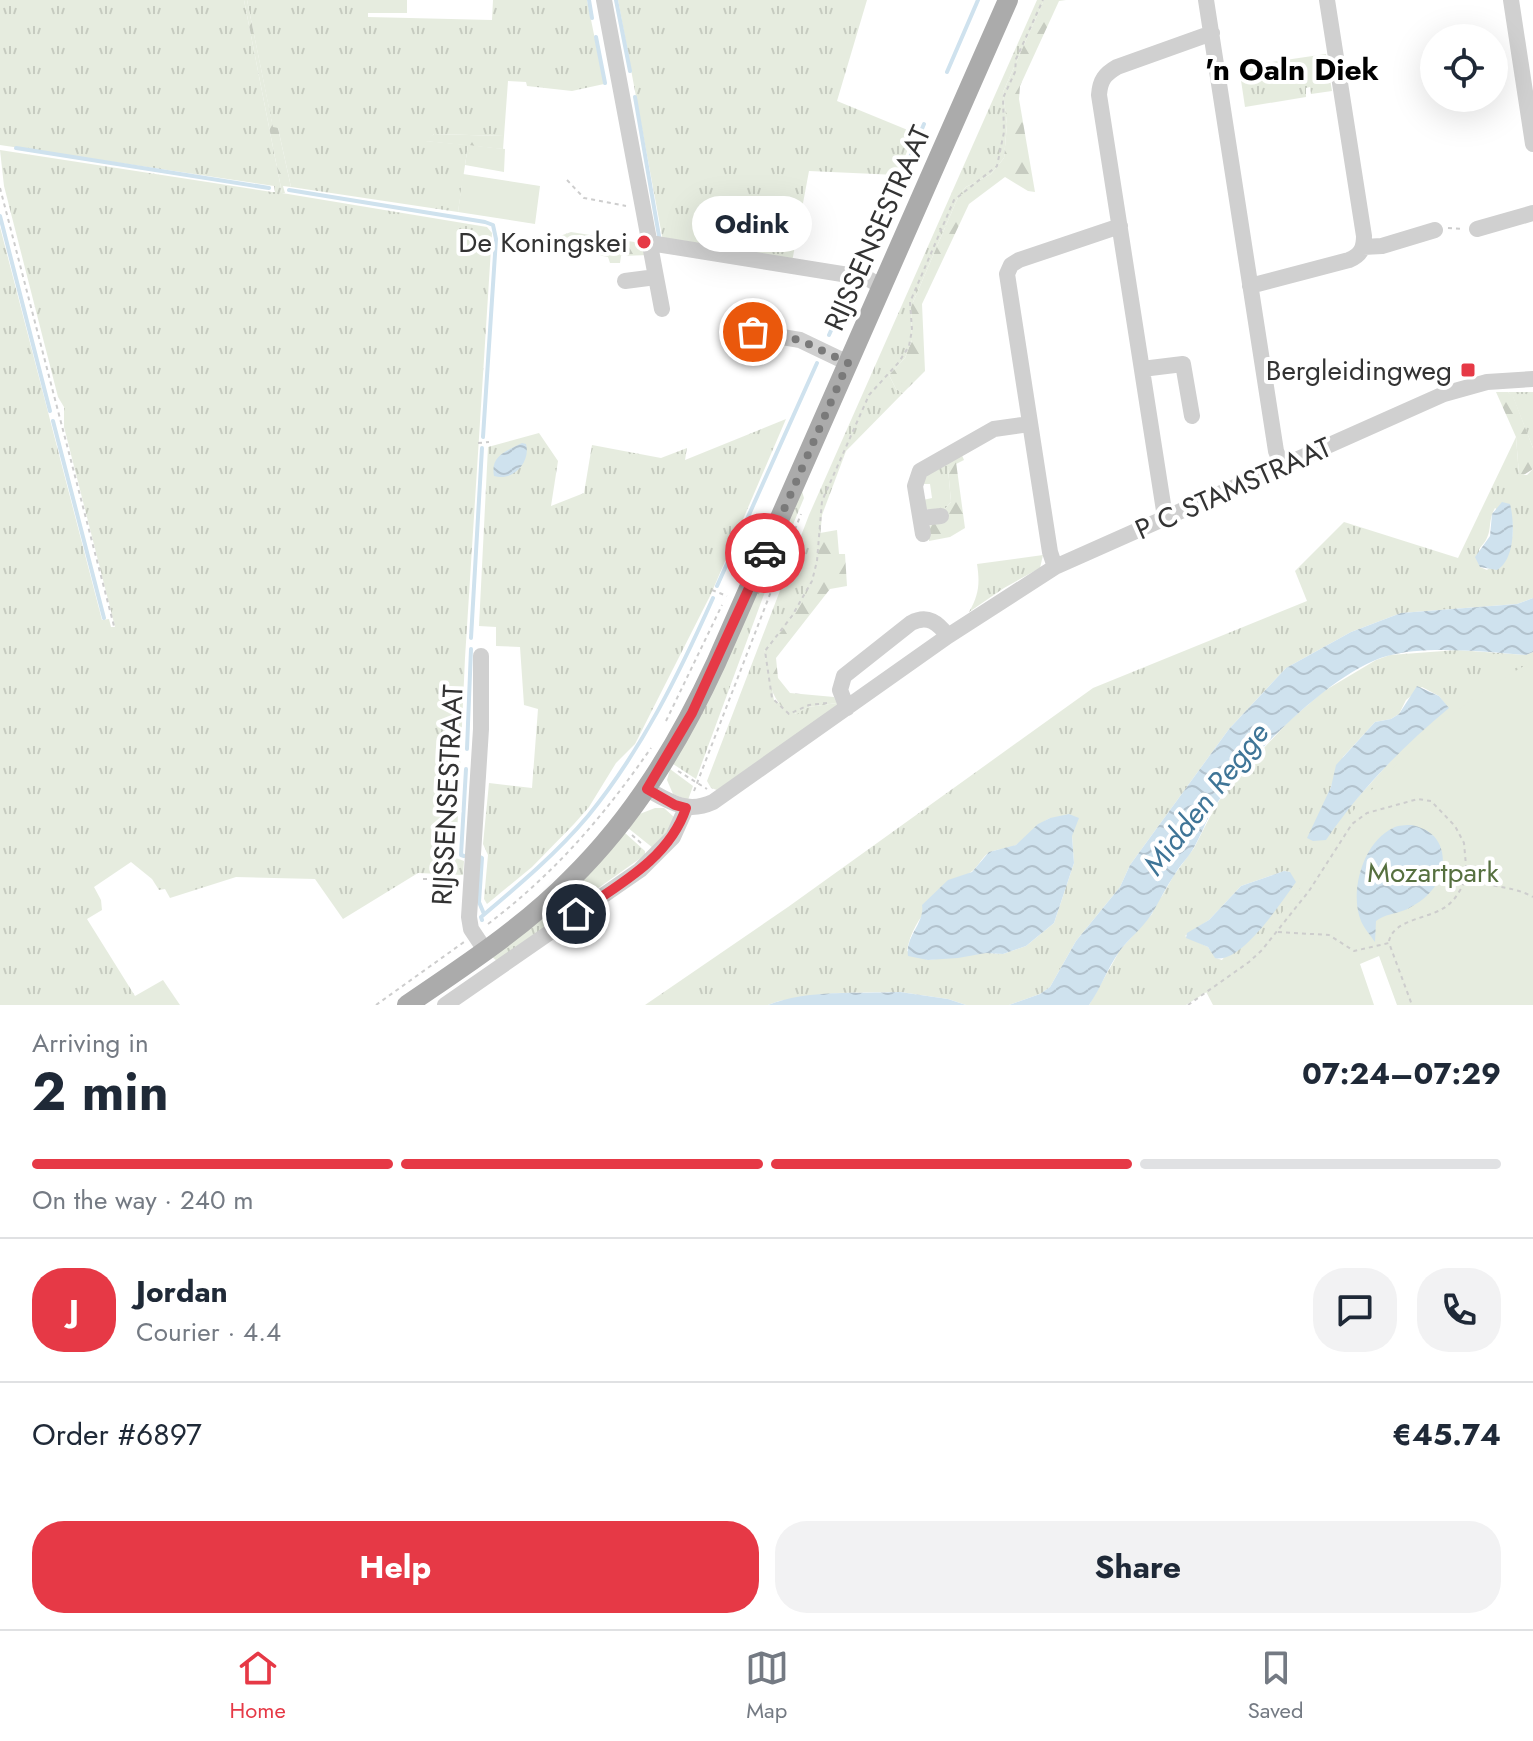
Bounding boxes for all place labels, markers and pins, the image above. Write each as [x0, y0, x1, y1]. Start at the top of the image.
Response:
callout: Odink [693, 196, 813, 252]
place label: De Koningskei [458, 222, 628, 263]
marker: De Koningskei [635, 233, 653, 251]
pin [719, 298, 787, 366]
place label: Bergleidingweg [1266, 350, 1452, 391]
marker: Bergleidingweg [1459, 361, 1477, 379]
pin [542, 880, 610, 948]

